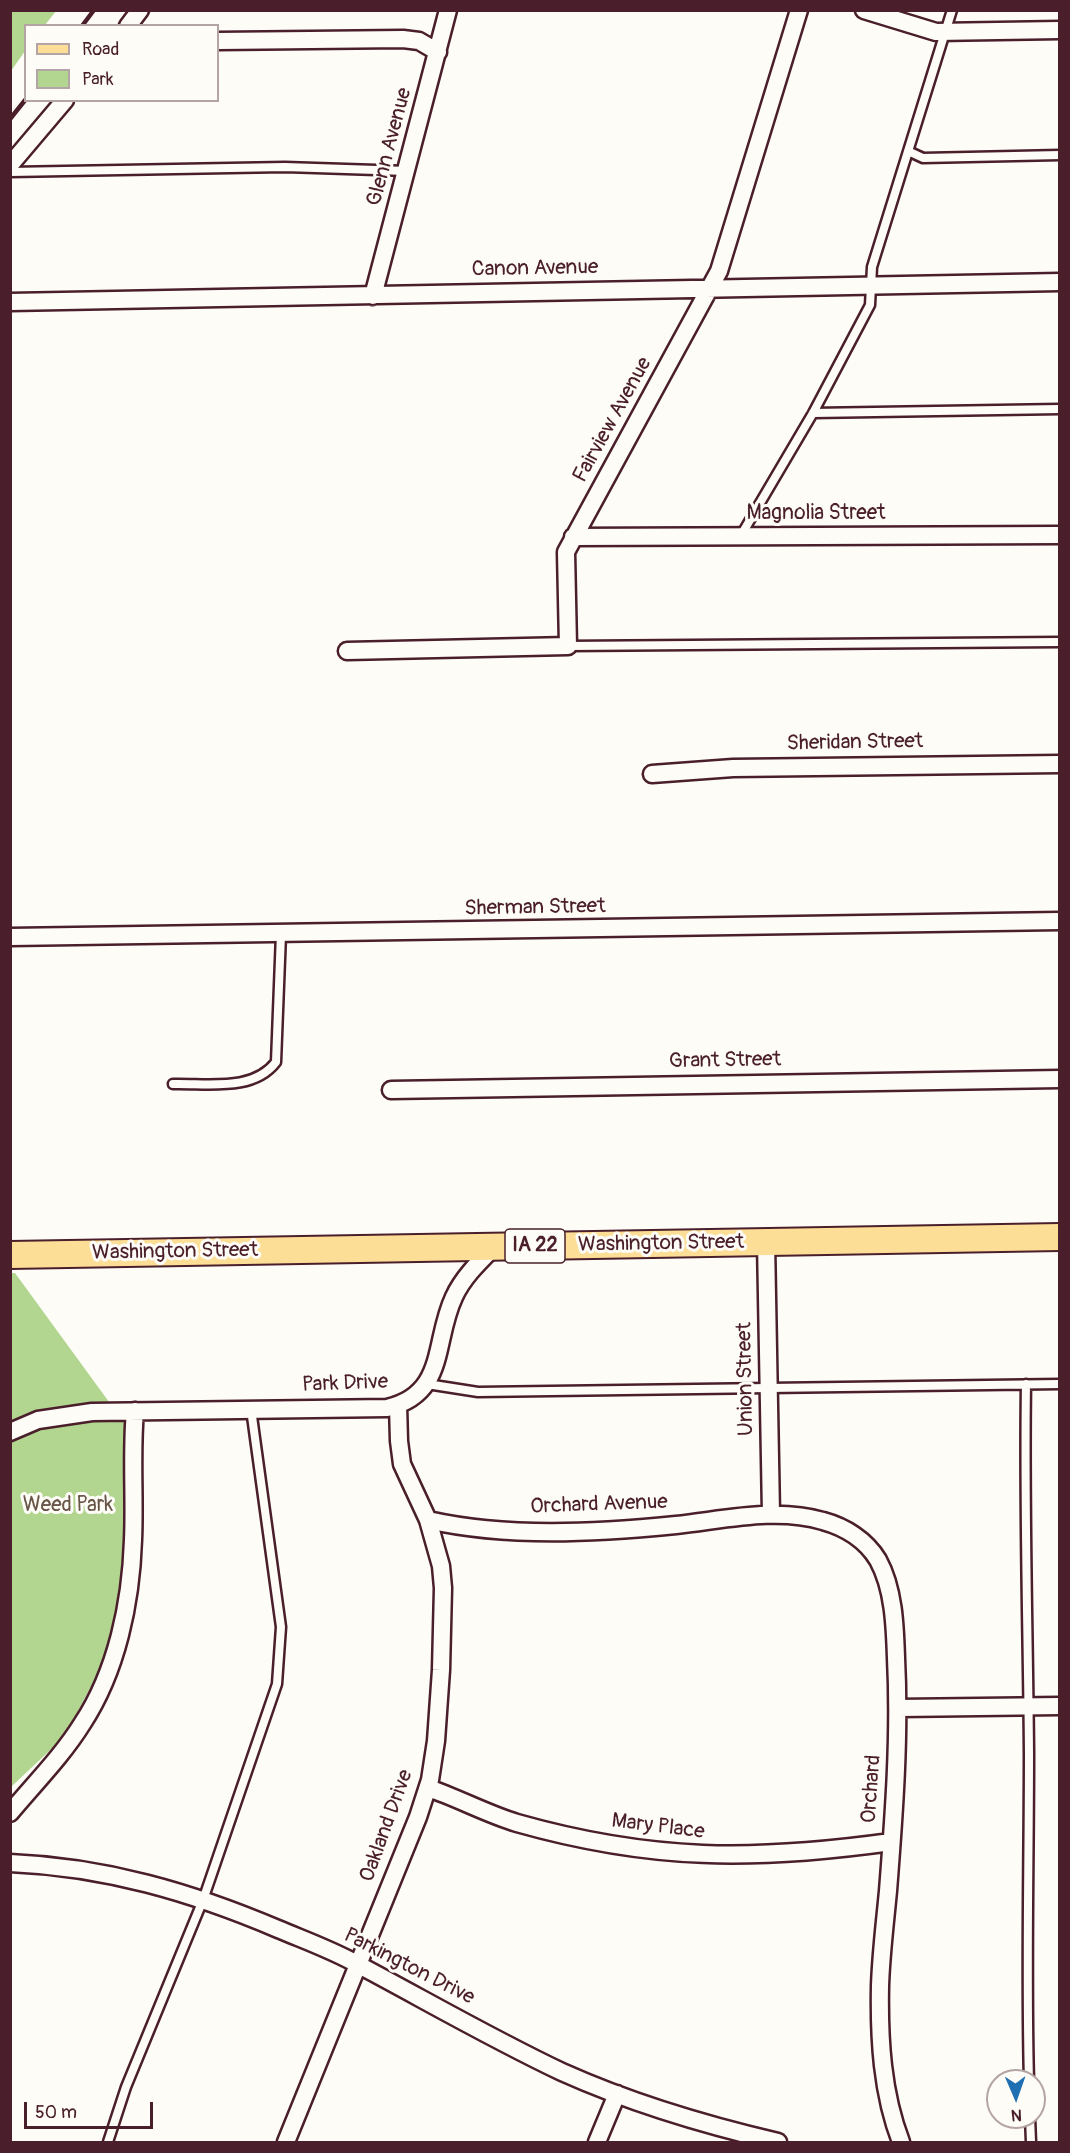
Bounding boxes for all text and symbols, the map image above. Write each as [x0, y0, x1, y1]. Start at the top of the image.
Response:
legend [24, 24, 219, 102]
text: Road [82, 38, 119, 61]
text: Park [82, 68, 114, 91]
street label: Glenn Avenue [362, 85, 418, 209]
street label: Canon Avenue [472, 255, 598, 283]
street label: Fairview Avenue [568, 353, 658, 487]
street label: Magnolia Street [746, 501, 886, 527]
street label: Sheridan Street [787, 729, 923, 757]
street label: Sherman Street [464, 894, 606, 922]
street label: Grant Street [669, 1047, 781, 1075]
road number: IA 22 [505, 1229, 565, 1263]
street label: Washington Street [578, 1230, 744, 1258]
street label: Washington Street [92, 1238, 258, 1266]
street label: Union Street [732, 1322, 760, 1436]
street label: Park Drive [302, 1370, 388, 1398]
street label: Orchard Avenue [530, 1490, 668, 1520]
park label: Weed Park [23, 1493, 113, 1519]
street label: Orchard [857, 1754, 887, 1824]
street label: Oakland Drive [355, 1766, 419, 1886]
street label: Mary Place [610, 1809, 706, 1845]
street label: Parkington Drive [339, 1923, 479, 2011]
north arrow [986, 2069, 1046, 2129]
scale bar [27, 2090, 156, 2128]
text: 50 m [35, 2101, 77, 2124]
text: N [1011, 2105, 1022, 2125]

